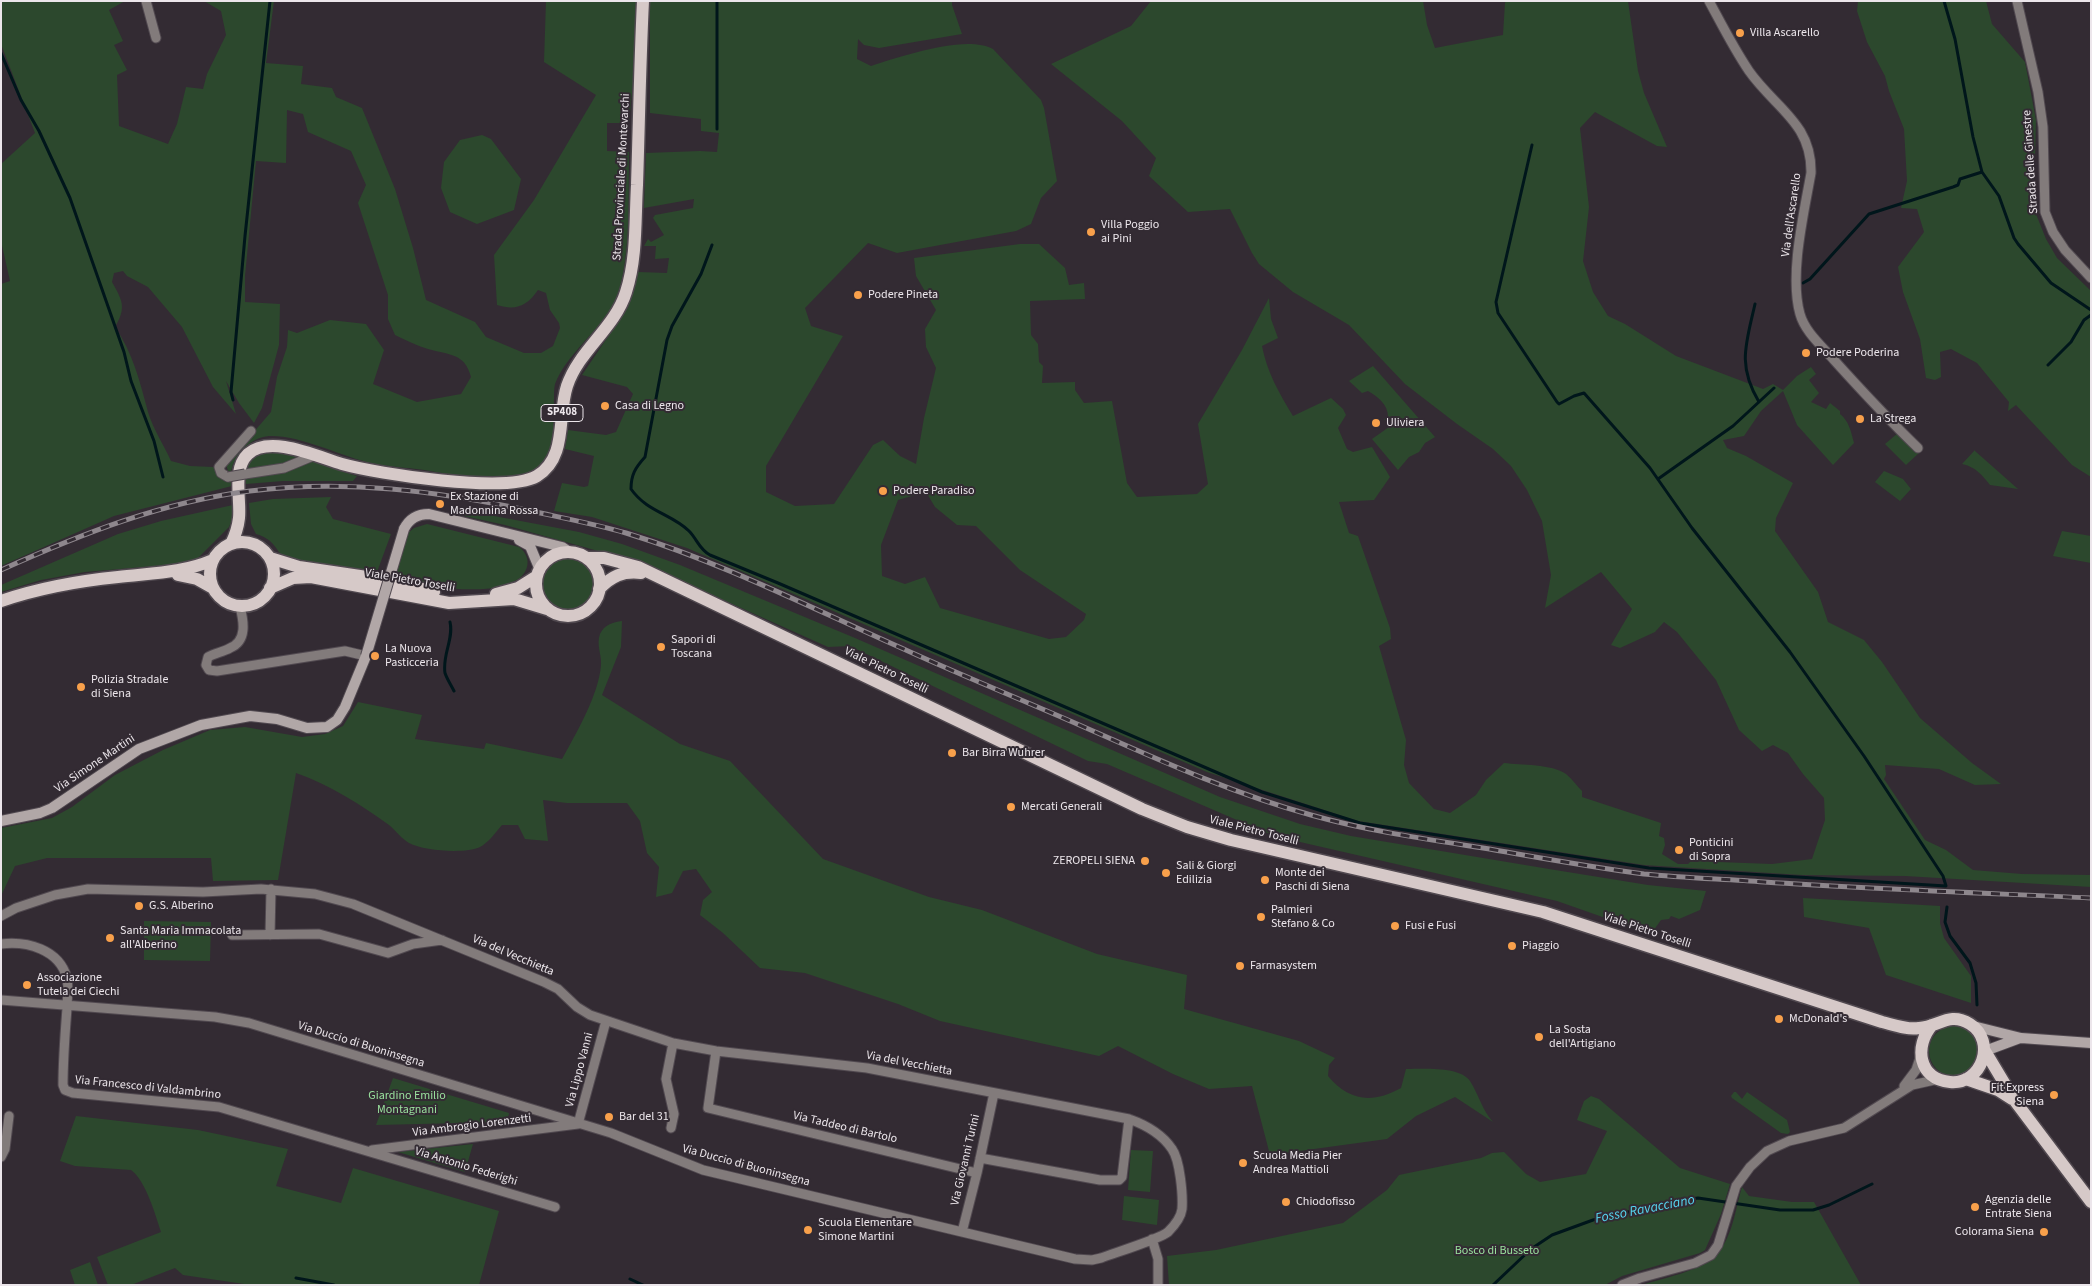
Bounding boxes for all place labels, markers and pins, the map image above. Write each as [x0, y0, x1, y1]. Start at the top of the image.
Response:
place label: Villa Ascarello [1750, 26, 1820, 40]
marker: Villa Ascarello [1734, 27, 1746, 39]
place label: Villa Poggio ai Pini [1101, 218, 1159, 246]
marker: Villa Poggio ai Pini [1085, 226, 1097, 238]
place label: Podere Pineta [868, 288, 938, 302]
marker: Podere Pineta [852, 289, 864, 301]
place label: Podere Poderina [1816, 346, 1899, 360]
marker: Podere Poderina [1800, 347, 1812, 359]
place label: Casa di Legno [615, 399, 684, 413]
marker: Casa di Legno [599, 400, 611, 412]
place label: La Strega [1870, 412, 1916, 426]
marker: La Strega [1854, 413, 1866, 425]
place label: Uliviera [1386, 416, 1424, 430]
marker: Uliviera [1370, 417, 1382, 429]
place label: Podere Paradiso [893, 484, 974, 498]
marker: Podere Paradiso [877, 485, 889, 497]
place label: Ex Stazione di Madonnina Rossa [450, 490, 538, 518]
marker: Ex Stazione di Madonnina Rossa [434, 498, 446, 510]
place label: Sapori di Toscana [671, 633, 716, 661]
marker: Sapori di Toscana [655, 641, 667, 653]
place label: La Nuova Pasticceria [385, 642, 439, 670]
marker: La Nuova Pasticceria [369, 650, 381, 662]
place label: Polizia Stradale di Siena [91, 673, 168, 701]
marker: Polizia Stradale di Siena [75, 681, 87, 693]
place label: Bar Birra Wuhrer [962, 746, 1045, 760]
marker: Bar Birra Wuhrer [946, 747, 958, 759]
place label: Mercati Generali [1021, 800, 1102, 814]
marker: Mercati Generali [1005, 801, 1017, 813]
place label: Ponticini di Sopra [1689, 836, 1734, 864]
marker: Ponticini di Sopra [1673, 844, 1685, 856]
place label: ZEROPELI SIENA [1053, 854, 1135, 868]
marker: ZEROPELI SIENA [1139, 855, 1151, 867]
place label: Sali & Giorgi Edilizia [1176, 859, 1236, 887]
place label: Monte dei Paschi di Siena [1275, 866, 1350, 894]
marker: Sali & Giorgi Edilizia [1160, 867, 1172, 879]
marker: Monte dei Paschi di Siena [1259, 874, 1271, 886]
place label: G.S. Alberino [149, 899, 214, 913]
marker: G.S. Alberino [133, 900, 145, 912]
place label: Palmieri Stefano & Co [1271, 903, 1335, 931]
marker: Palmieri Stefano & Co [1255, 911, 1267, 923]
place label: Fusi e Fusi [1405, 919, 1456, 933]
marker: Fusi e Fusi [1389, 920, 1401, 932]
place label: Santa Maria Immacolata all'Alberino [120, 924, 241, 952]
marker: Santa Maria Immacolata all'Alberino [104, 932, 116, 944]
place label: Piaggio [1522, 939, 1559, 953]
marker: Piaggio [1506, 940, 1518, 952]
place label: Farmasystem [1250, 959, 1317, 973]
marker: Farmasystem [1234, 960, 1246, 972]
place label: Associazione Tutela dei Ciechi [37, 971, 119, 999]
marker: Associazione Tutela dei Ciechi [21, 979, 33, 991]
place label: McDonald's [1789, 1012, 1847, 1026]
marker: McDonald's [1773, 1013, 1785, 1025]
place label: La Sosta dell'Artigiano [1549, 1023, 1616, 1051]
marker: La Sosta dell'Artigiano [1533, 1031, 1545, 1043]
place label: Fit Express Siena [1991, 1081, 2044, 1109]
marker: Fit Express Siena [2048, 1089, 2060, 1101]
place label: Bar del 31 [619, 1110, 669, 1124]
marker: Bar del 31 [603, 1111, 615, 1123]
place label: Scuola Media Pier Andrea Mattioli [1253, 1149, 1342, 1177]
marker: Scuola Media Pier Andrea Mattioli [1237, 1157, 1249, 1169]
place label: Agenzia delle Entrate Siena [1985, 1193, 2052, 1221]
place label: Chiodofisso [1296, 1195, 1355, 1209]
marker: Chiodofisso [1280, 1196, 1292, 1208]
marker: Agenzia delle Entrate Siena [1969, 1201, 1981, 1213]
place label: Scuola Elementare Simone Martini [818, 1216, 912, 1244]
marker: Scuola Elementare Simone Martini [802, 1224, 814, 1236]
place label: Colorama Siena [1955, 1225, 2034, 1239]
marker: Colorama Siena [2038, 1226, 2050, 1238]

